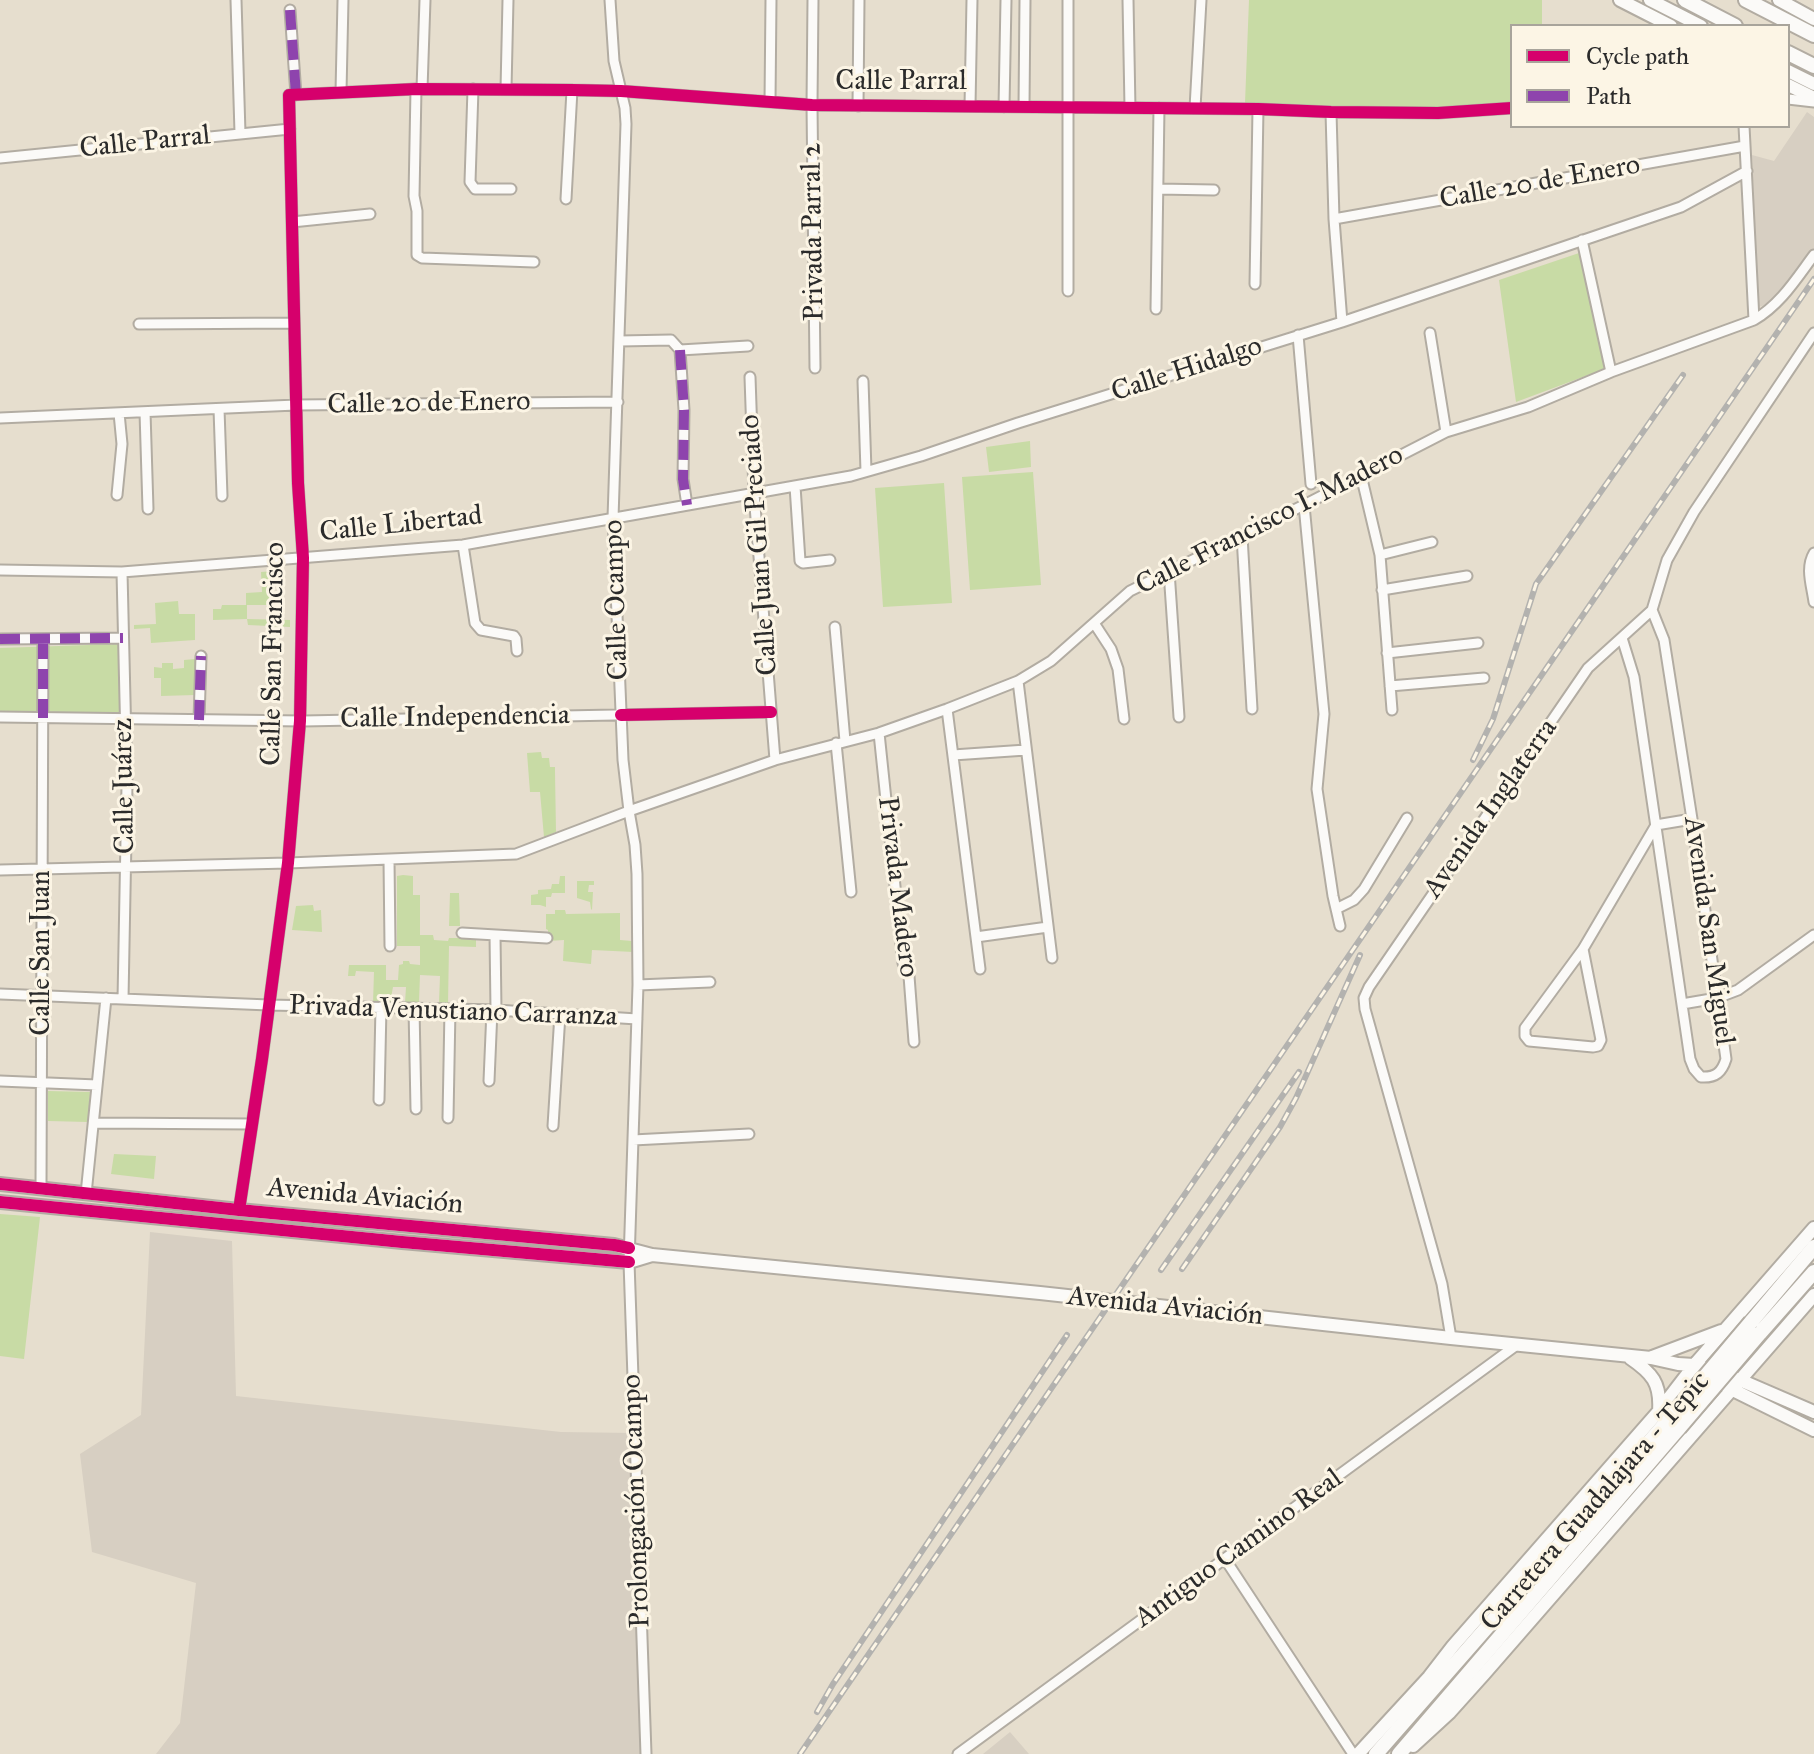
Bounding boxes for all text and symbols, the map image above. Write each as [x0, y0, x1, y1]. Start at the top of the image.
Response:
legend [1510, 24, 1790, 128]
text: Cycle path [1586, 41, 1689, 71]
street label: Calle Parral [835, 65, 967, 99]
text: Path [1586, 81, 1631, 111]
street label: Calle Parral [78, 119, 212, 167]
street label: Privada Parral 2 [796, 142, 832, 322]
street label: Calle 20 de Enero [1437, 149, 1643, 217]
street label: Calle Hidalgo [1107, 330, 1267, 410]
street label: Calle 20 de Enero [327, 385, 531, 423]
street label: Calle Juan Gil Preciado [734, 413, 786, 677]
street label: Calle Francisco I. Madero [1131, 439, 1409, 603]
street label: Calle Libertad [318, 500, 484, 550]
street label: Calle Ocampo [597, 519, 637, 681]
street label: Calle San Francisco [255, 542, 293, 766]
street label: Calle Independencia [340, 699, 570, 737]
street label: Avenida Inglaterra [1417, 713, 1565, 905]
street label: Calle Juárez [107, 718, 143, 854]
street label: Privada Madero [869, 795, 925, 979]
street label: Avenida San Miguel [1675, 815, 1741, 1047]
street label: Calle San Juan [25, 870, 59, 1036]
street label: Privada Venustiano Carranza [288, 989, 618, 1035]
street label: Avenida Aviación [266, 1172, 464, 1222]
street label: Avenida Aviación [1065, 1280, 1265, 1334]
street label: Carretera Guadalajara - Tepic [1474, 1366, 1718, 1638]
street label: Prolongación Ocampo [616, 1374, 658, 1628]
street label: Antiguo Camino Real [1129, 1462, 1349, 1636]

